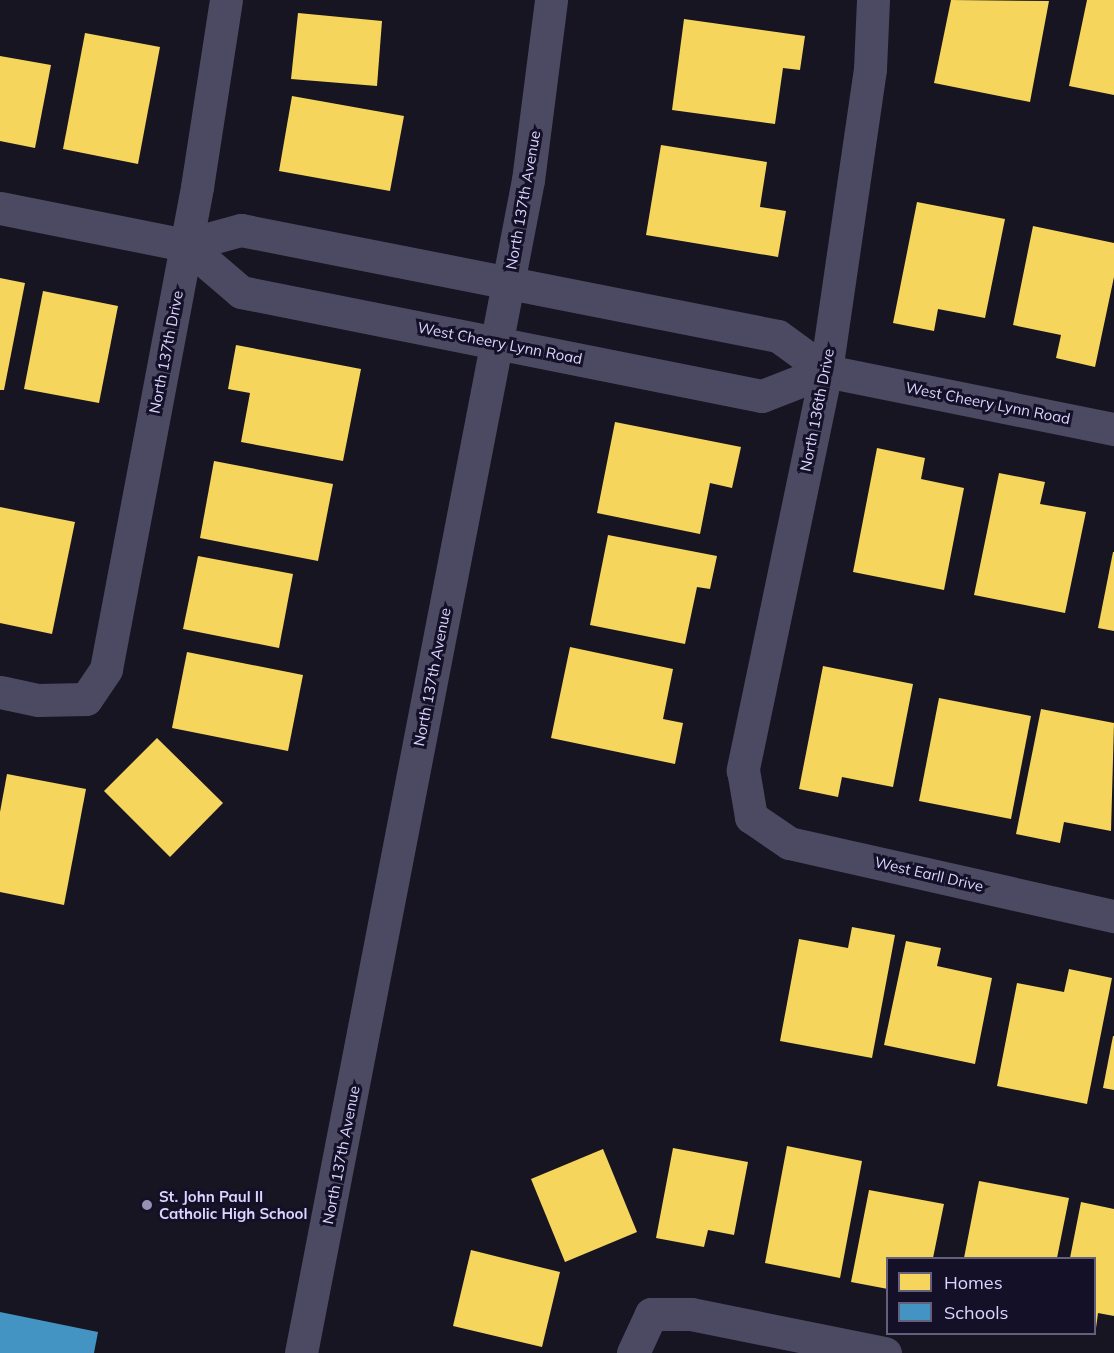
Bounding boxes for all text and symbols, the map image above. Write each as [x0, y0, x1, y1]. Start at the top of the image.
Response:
street label: North 137th Avenue [502, 129, 544, 271]
street label: North 137th Drive [145, 289, 187, 415]
street label: West Cheery Lynn Road [416, 318, 584, 368]
street label: North 136th Drive [796, 347, 838, 473]
street label: West Cheery Lynn Road [904, 378, 1072, 428]
street label: North 137th Avenue [410, 606, 454, 748]
street label: West Earll Drive [873, 853, 985, 895]
street label: North 137th Avenue [319, 1084, 363, 1226]
place label: St. John Paul II Catholic High School [159, 1187, 307, 1222]
marker: St. John Paul II Catholic High School [140, 1198, 154, 1212]
legend [886, 1257, 1096, 1335]
text: Homes [944, 1271, 1003, 1294]
text: Schools [944, 1301, 1008, 1324]

